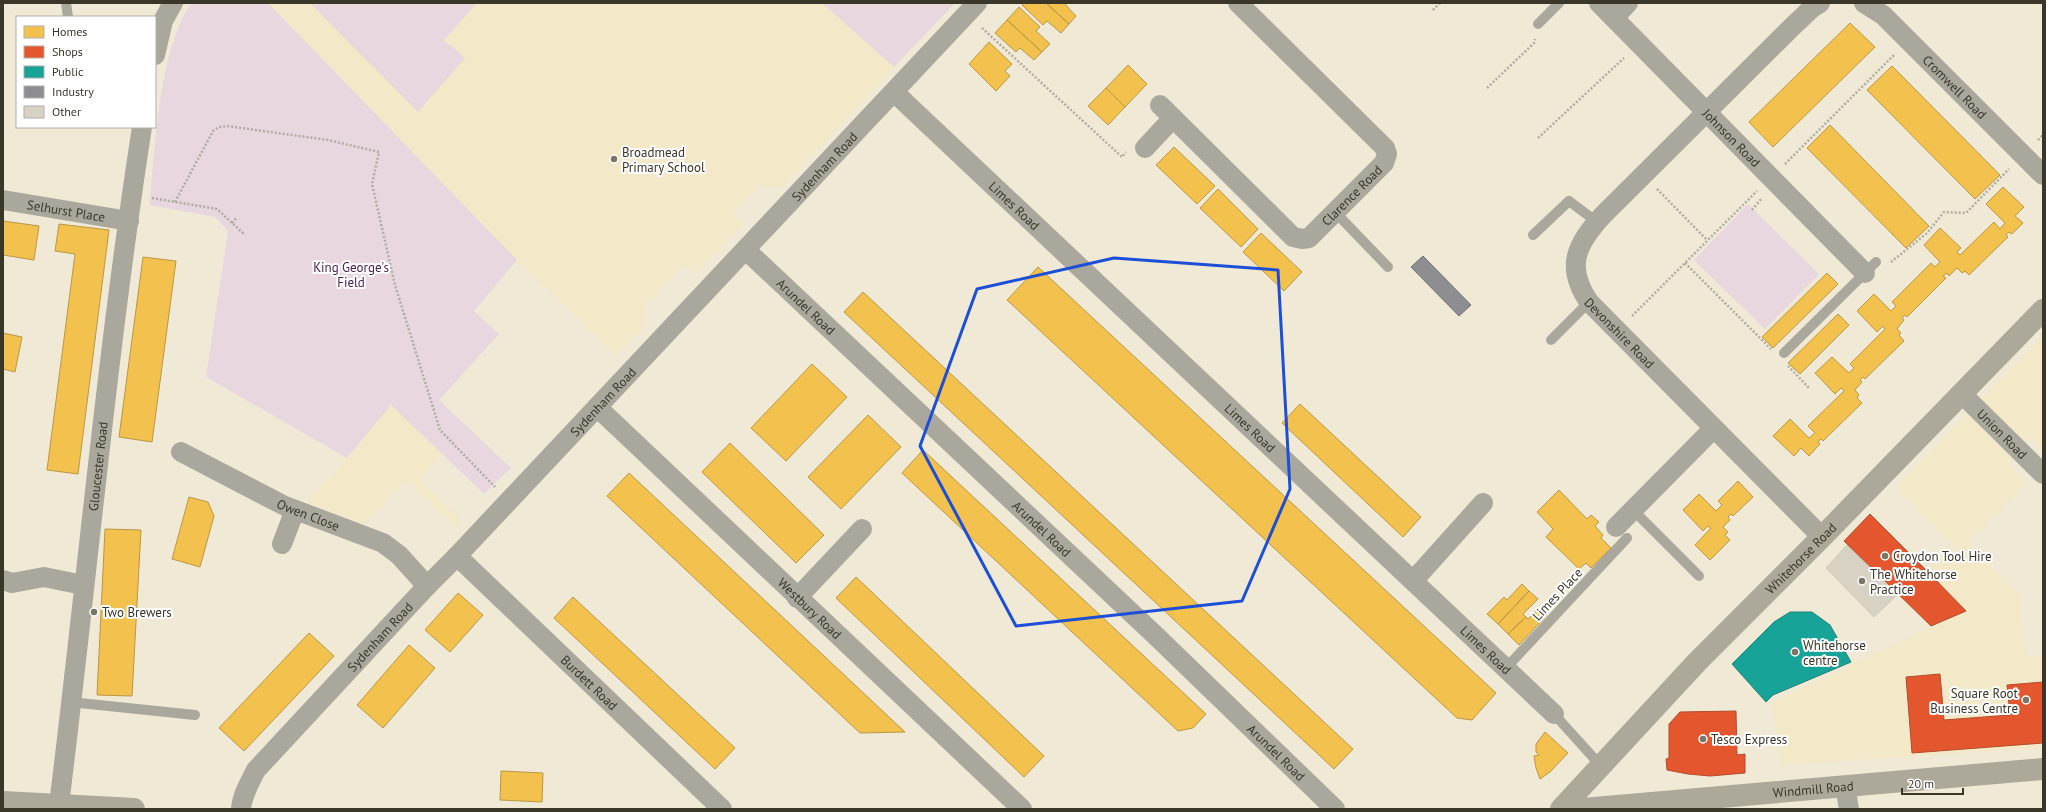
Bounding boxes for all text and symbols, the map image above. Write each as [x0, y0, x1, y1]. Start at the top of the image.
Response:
legend [16, 16, 156, 128]
text: Homes [52, 24, 87, 39]
text: Shops [52, 44, 83, 59]
street label: Cromwell Road [1919, 52, 1990, 123]
text: Public [52, 64, 84, 79]
text: Industry [52, 84, 94, 99]
text: Other [52, 104, 81, 119]
street label: Johnson Road [1698, 104, 1764, 171]
street label: Sydenham Road [788, 129, 861, 205]
place label: Broadmead Primary School [622, 144, 705, 176]
marker: Broadmead Primary School [609, 154, 619, 164]
street label: Clarence Road [1318, 162, 1386, 230]
street label: Limes Road [985, 178, 1043, 234]
street label: Selhurst Place [26, 196, 106, 226]
park label: King George's Field [313, 259, 389, 291]
street label: Arundel Road [773, 275, 839, 339]
street label: Devonshire Road [1580, 294, 1658, 372]
street label: Sydenham Road [567, 364, 640, 440]
street label: Limes Road [1221, 400, 1279, 456]
street label: Union Road [1973, 406, 2031, 463]
street label: Gloucester Road [85, 421, 112, 512]
street label: Owen Close [274, 495, 342, 535]
street label: Arundel Road [1009, 497, 1075, 561]
street label: Whitehorse Road [1762, 519, 1840, 598]
place label: Croydon Tool Hire [1893, 548, 1992, 565]
marker: Croydon Tool Hire [1880, 551, 1890, 561]
street label: Limes Place [1529, 564, 1586, 624]
place label: The Whitehorse Practice [1870, 566, 1957, 598]
street label: Westbury Road [774, 574, 845, 643]
marker: The Whitehorse Practice [1857, 576, 1867, 586]
street label: Sydenham Road [344, 599, 417, 675]
place label: Two Brewers [102, 604, 172, 621]
marker: Two Brewers [89, 607, 99, 617]
street label: Limes Road [1457, 622, 1515, 678]
place label: Whitehorse centre [1803, 637, 1866, 669]
marker: Whitehorse centre [1790, 647, 1800, 657]
street label: Burdett Road [557, 652, 621, 714]
place label: Square Root Business Centre [1930, 685, 2019, 717]
marker: Square Root Business Centre [2021, 695, 2031, 705]
street label: Arundel Road [1243, 721, 1309, 785]
place label: Tesco Express [1711, 731, 1787, 748]
marker: Tesco Express [1698, 734, 1708, 744]
scale bar [1902, 770, 1963, 796]
text: 20 m [1908, 776, 1934, 791]
street label: Windmill Road [1772, 778, 1854, 801]

